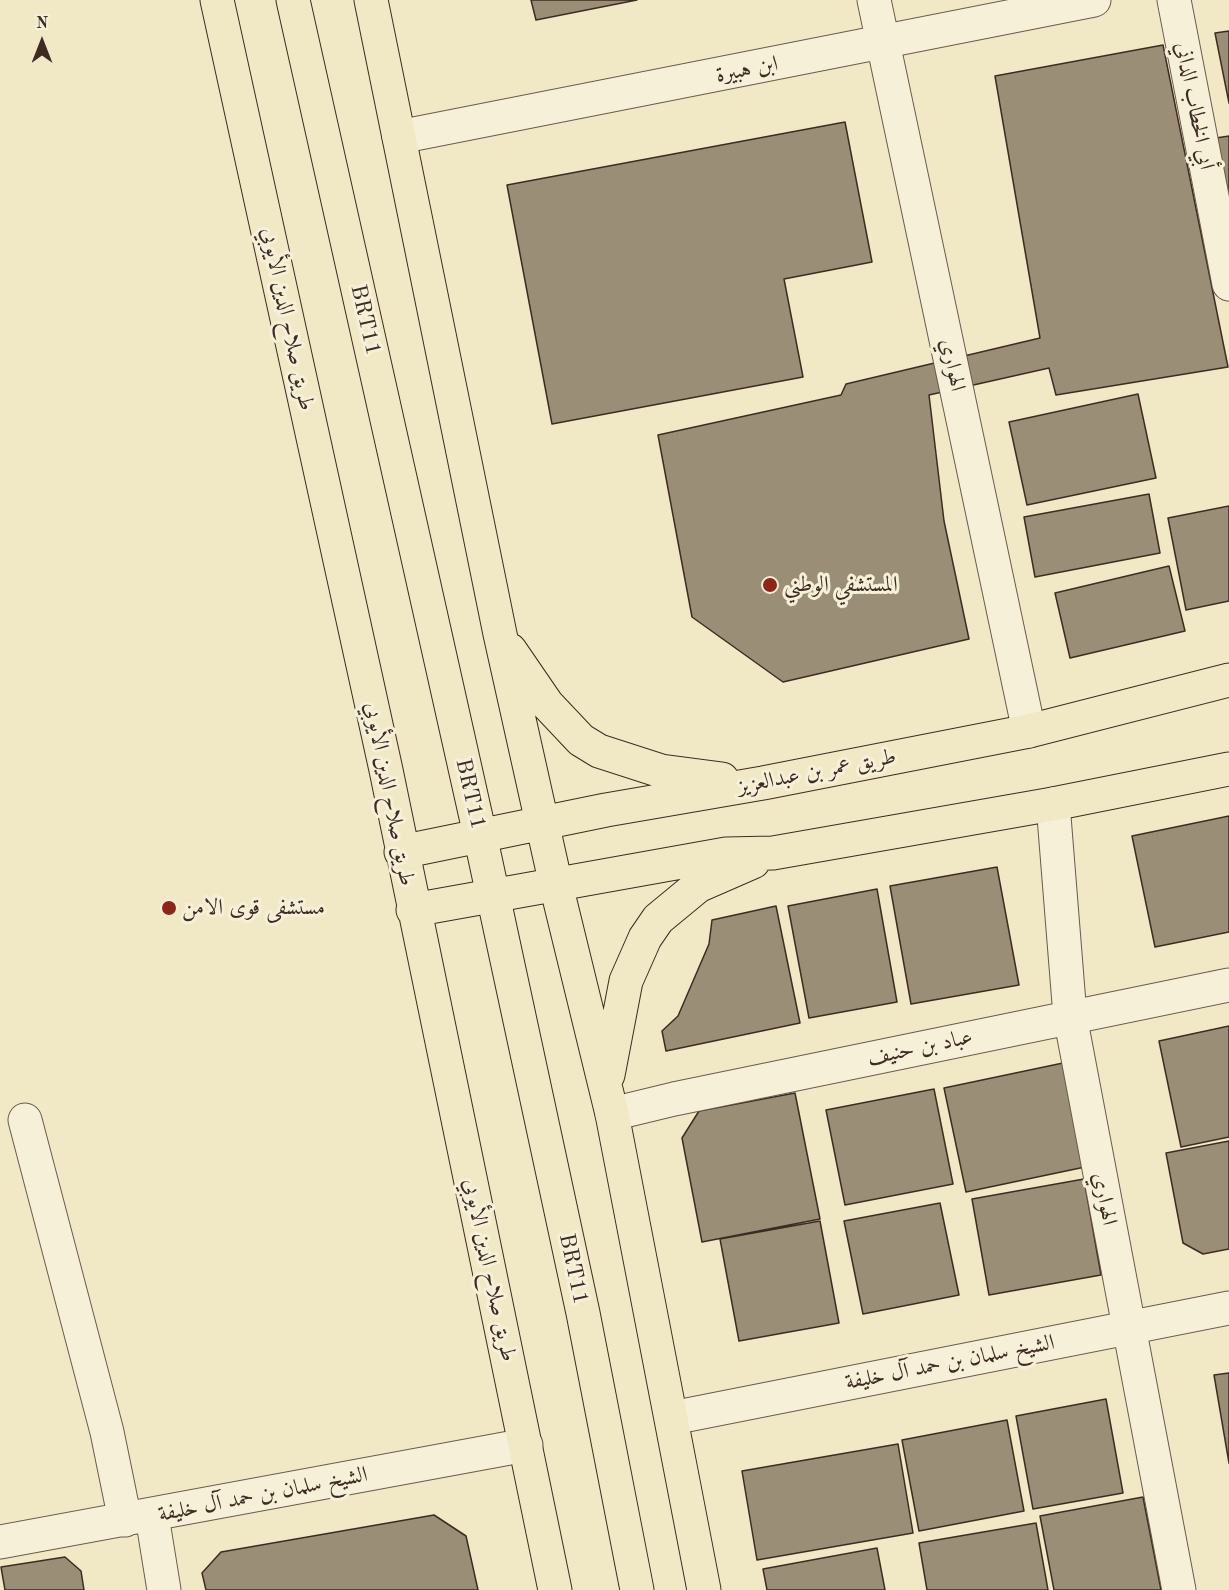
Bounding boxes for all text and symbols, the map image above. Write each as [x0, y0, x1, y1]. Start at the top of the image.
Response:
north arrow [12, 12, 72, 72]
text: N [36, 16, 48, 32]
street label: أبي الخطاب الداني [1169, 40, 1219, 172]
street label: ابن هبيرة [714, 51, 780, 89]
street label: طريق صلاح الدين الأيوبي [255, 225, 319, 413]
street label: BRT11 [344, 282, 386, 358]
street label: الهواري [934, 336, 970, 394]
place label: المستشفي الوطني [784, 572, 898, 598]
marker: المستشفي الوطني [761, 576, 779, 594]
street label: طريق صلاح الدين الأيوبي [358, 700, 420, 888]
street label: طريق عمر بن عبدالعزيز [735, 744, 899, 800]
street label: BRT11 [449, 756, 491, 832]
place label: مستشفى قوى الامن [182, 895, 325, 921]
marker: مستشفى قوى الامن [160, 899, 178, 917]
street label: عباد بن حنيف [865, 1024, 975, 1072]
street label: الهواري [1086, 1170, 1122, 1228]
street label: طريق صلاح الدين الأيوبي [457, 1176, 521, 1364]
street label: BRT11 [553, 1231, 593, 1307]
street label: الشيخ سلمان بن حمد آل خليفة [843, 1330, 1057, 1396]
street label: الشيخ سلمان بن حمد آل خليفة [156, 1462, 370, 1528]

